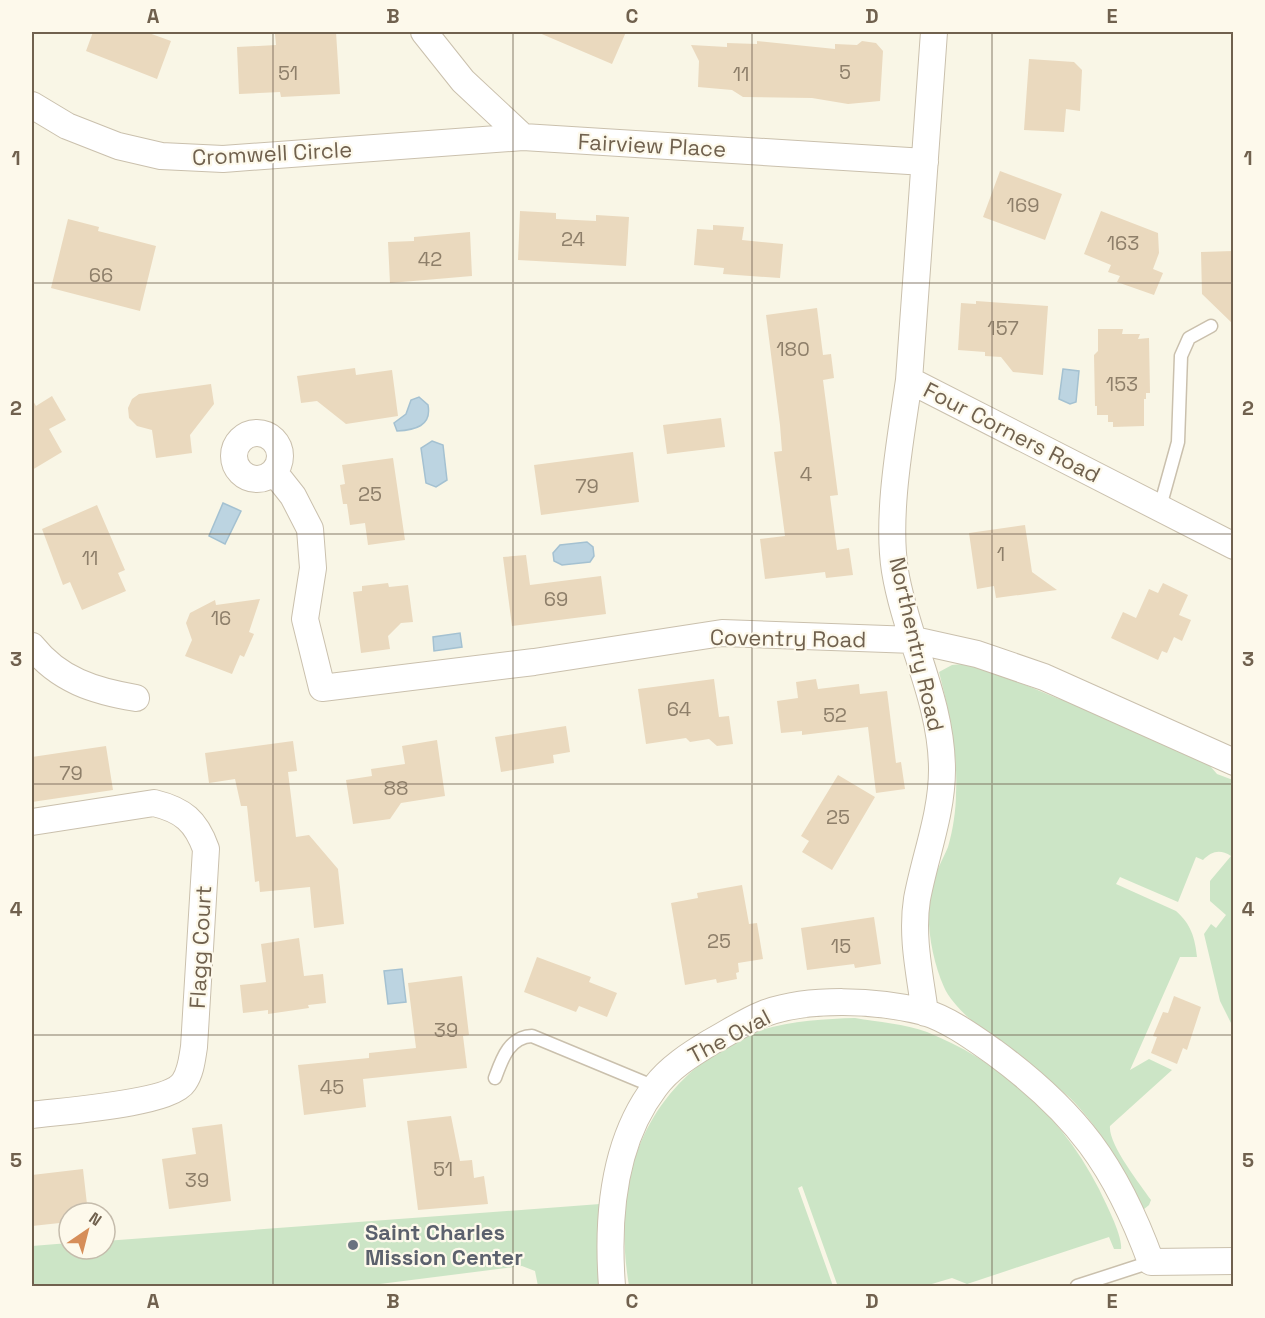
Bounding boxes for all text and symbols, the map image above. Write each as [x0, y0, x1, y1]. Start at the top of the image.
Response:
text: A [147, 3, 160, 29]
text: B [386, 3, 400, 29]
text: C [626, 3, 639, 29]
text: D [865, 3, 879, 29]
text: E [1106, 3, 1118, 29]
house number: 5 [839, 59, 851, 85]
house number: 51 [278, 60, 298, 86]
house number: 11 [733, 61, 749, 87]
street label: Fairview Place [577, 127, 727, 163]
street label: Cromwell Circle [191, 135, 353, 171]
text: 1 [11, 145, 21, 171]
text: 1 [1243, 145, 1253, 171]
house number: 169 [1007, 192, 1039, 218]
house number: 24 [561, 226, 585, 252]
house number: 163 [1107, 230, 1139, 256]
house number: 42 [418, 246, 442, 272]
house number: 66 [89, 262, 113, 288]
house number: 157 [987, 315, 1019, 341]
house number: 180 [776, 336, 810, 362]
house number: 153 [1106, 371, 1138, 397]
street label: Four Corners Road [919, 375, 1105, 489]
text: 2 [10, 395, 22, 421]
text: 2 [1242, 395, 1254, 421]
house number: 4 [800, 461, 812, 487]
house number: 79 [575, 473, 599, 499]
house number: 25 [358, 481, 382, 507]
house number: 1 [997, 541, 1005, 567]
house number: 11 [82, 545, 98, 571]
street label: Northentry Road [883, 554, 951, 734]
house number: 69 [544, 586, 568, 612]
house number: 16 [211, 605, 231, 631]
street label: Coventry Road [710, 623, 866, 653]
text: 3 [10, 646, 22, 672]
text: 3 [1242, 646, 1254, 672]
house number: 64 [667, 696, 691, 722]
house number: 52 [823, 702, 847, 728]
house number: 79 [59, 760, 83, 786]
house number: 88 [384, 775, 408, 801]
house number: 25 [826, 804, 850, 830]
street label: Flagg Court [183, 885, 217, 1009]
text: 4 [10, 896, 23, 922]
text: 4 [1242, 896, 1255, 922]
house number: 25 [707, 928, 731, 954]
house number: 15 [831, 933, 851, 959]
street label: The Oval [683, 1003, 775, 1069]
house number: 39 [434, 1017, 458, 1043]
house number: 45 [320, 1074, 344, 1100]
text: 5 [10, 1147, 22, 1173]
text: 5 [1242, 1147, 1254, 1173]
house number: 51 [433, 1156, 453, 1182]
house number: 39 [185, 1167, 209, 1193]
north arrow [57, 1201, 117, 1261]
text: N [85, 1207, 106, 1231]
place label: Saint Charles Mission Center [365, 1218, 523, 1271]
marker: Saint Charles Mission Center [346, 1238, 360, 1252]
text: A [147, 1288, 160, 1314]
text: B [386, 1288, 400, 1314]
text: C [626, 1288, 639, 1314]
text: D [865, 1288, 879, 1314]
text: E [1106, 1288, 1118, 1314]

